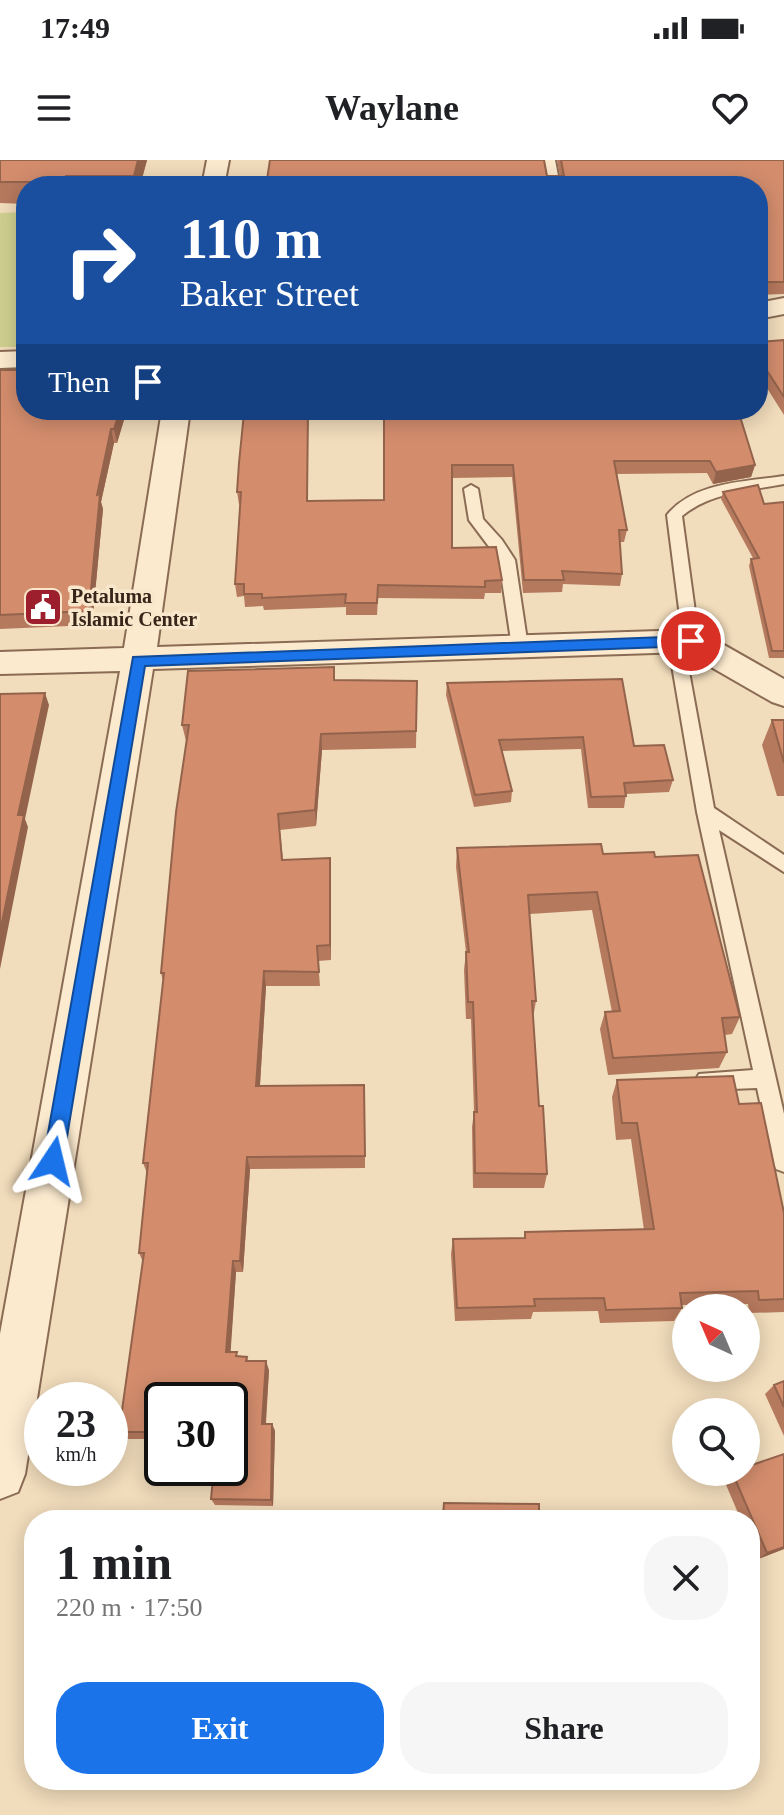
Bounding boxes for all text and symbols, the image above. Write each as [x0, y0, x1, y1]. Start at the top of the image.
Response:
text: 17:49 [40, 11, 110, 44]
icon: menu [32, 86, 76, 130]
icon: heart [708, 86, 752, 130]
text: Waylane [325, 88, 459, 128]
icon: right [48, 208, 152, 312]
text: 110 m [180, 208, 322, 270]
text: Baker Street [180, 274, 359, 314]
icon: arrive [126, 360, 170, 404]
text: Then [48, 365, 110, 398]
place label: Petaluma Islamic Center [71, 585, 197, 630]
public building icon: Petaluma Islamic Center [22, 586, 64, 628]
pin [657, 607, 725, 675]
icon: arrive [669, 619, 713, 663]
position arrow [11, 1119, 95, 1203]
north arrow [672, 1294, 760, 1382]
map controls [672, 1294, 760, 1486]
speed limit sign: 30 [144, 1382, 248, 1486]
button: search [672, 1398, 760, 1486]
text: 23 [56, 1401, 96, 1446]
text: km/h [55, 1443, 97, 1465]
text: 1 min [56, 1536, 172, 1589]
button: close [644, 1536, 728, 1620]
text: 220 m · 17:50 [56, 1593, 203, 1622]
button: Exit [56, 1682, 384, 1774]
button: Share [400, 1682, 728, 1774]

